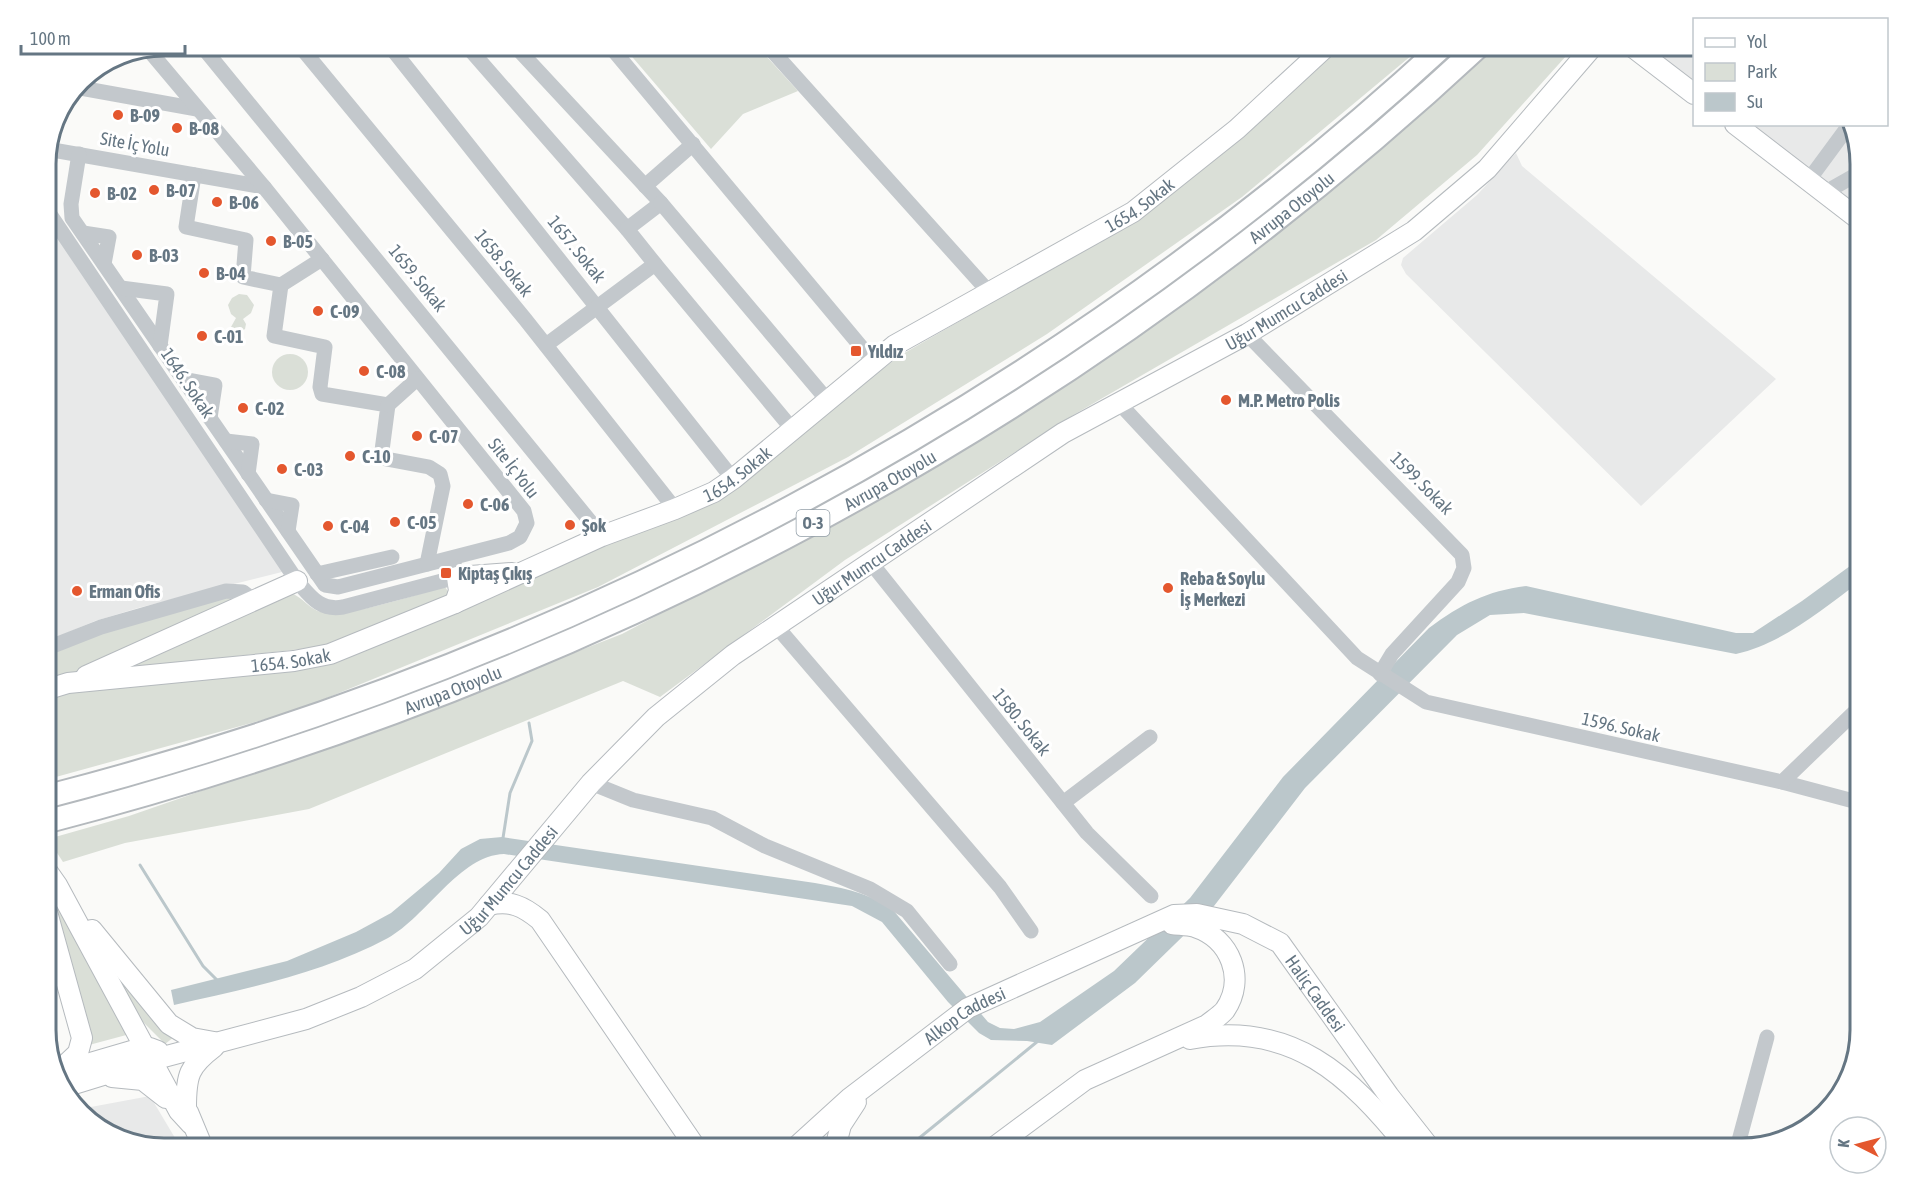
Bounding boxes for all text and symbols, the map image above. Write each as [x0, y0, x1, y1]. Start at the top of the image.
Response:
scale bar [21, 18, 184, 56]
legend [1693, 18, 1888, 126]
text: 100 m [30, 28, 71, 49]
text: Yol [1747, 31, 1767, 52]
text: Park [1747, 61, 1777, 82]
text: Su [1747, 91, 1763, 112]
place label: B-09 [130, 105, 160, 126]
marker: B-09 [111, 108, 125, 122]
place label: B-08 [189, 118, 219, 139]
marker: B-08 [170, 121, 184, 135]
street label: Site İç Yolu [99, 128, 171, 160]
street label: Avrupa Otoyolu [1245, 167, 1338, 247]
street label: 1654. Sokak [1101, 173, 1178, 236]
place label: B-07 [166, 180, 196, 201]
place label: B-02 [107, 183, 137, 204]
marker: B-07 [147, 183, 161, 197]
marker: B-02 [88, 186, 102, 200]
place label: B-06 [229, 192, 259, 213]
marker: B-06 [210, 195, 224, 209]
street label: 1657. Sokak [544, 211, 610, 287]
street label: 1658. Sokak [471, 225, 537, 301]
place label: B-05 [283, 231, 313, 252]
marker: B-05 [264, 234, 278, 248]
street label: 1659. Sokak [385, 240, 451, 316]
place label: B-03 [149, 245, 179, 266]
marker: B-03 [130, 248, 144, 262]
place label: B-04 [216, 263, 246, 284]
street label: Uğur Mumcu Caddesi [1222, 264, 1351, 354]
marker: B-04 [197, 266, 211, 280]
place label: C-09 [330, 301, 360, 322]
marker: C-09 [311, 304, 325, 318]
place label: C-01 [214, 326, 244, 347]
marker: C-01 [195, 329, 209, 343]
place label: Yıldız [867, 341, 904, 362]
street label: 1646. Sokak [157, 344, 219, 422]
marker: Yıldız [849, 344, 863, 358]
place label: C-08 [376, 361, 406, 382]
marker: C-08 [357, 364, 371, 378]
place label: M.P. Metro Polis [1238, 390, 1340, 411]
marker: M.P. Metro Polis [1219, 393, 1233, 407]
place label: C-02 [255, 398, 285, 419]
marker: C-02 [236, 401, 250, 415]
place label: C-07 [429, 426, 459, 447]
marker: C-07 [410, 429, 424, 443]
street label: Site İç Yolu [484, 434, 544, 502]
street label: 1654. Sokak [700, 441, 775, 506]
street label: Avrupa Otoyolu [840, 445, 939, 514]
place label: C-10 [362, 446, 391, 467]
street label: 1599. Sokak [1386, 447, 1458, 519]
marker: C-10 [343, 449, 357, 463]
place label: C-03 [294, 459, 324, 480]
marker: C-03 [275, 462, 289, 476]
place label: C-06 [480, 494, 510, 515]
marker: C-06 [461, 497, 475, 511]
road number: O-3 [796, 510, 830, 536]
place label: C-05 [407, 512, 437, 533]
street label: Uğur Mumcu Caddesi [808, 514, 935, 609]
marker: C-05 [388, 515, 402, 529]
place label: Şok [582, 515, 607, 536]
place label: C-04 [340, 516, 370, 537]
marker: Şok [563, 518, 577, 532]
marker: C-04 [321, 519, 335, 533]
place label: Kiptaş Çıkış [458, 563, 533, 584]
marker: Kiptaş Çıkış [439, 566, 453, 580]
place label: Reba & Soylu İş Merkezi [1180, 568, 1265, 610]
place label: Erman Ofis [89, 581, 161, 602]
marker: Reba & Soylu İş Merkezi [1161, 581, 1175, 595]
marker: Erman Ofis [70, 584, 84, 598]
street label: 1654. Sokak [250, 644, 332, 676]
street label: Avrupa Otoyolu [401, 661, 504, 718]
street label: 1580. Sokak [989, 684, 1055, 760]
street label: 1596. Sokak [1580, 708, 1662, 746]
street label: Uğur Mumcu Caddesi [455, 821, 562, 939]
street label: Haliç Caddesi [1281, 951, 1350, 1036]
street label: Alkop Caddesi [919, 982, 1009, 1049]
north arrow [1828, 1115, 1888, 1175]
text: K [1834, 1138, 1852, 1148]

